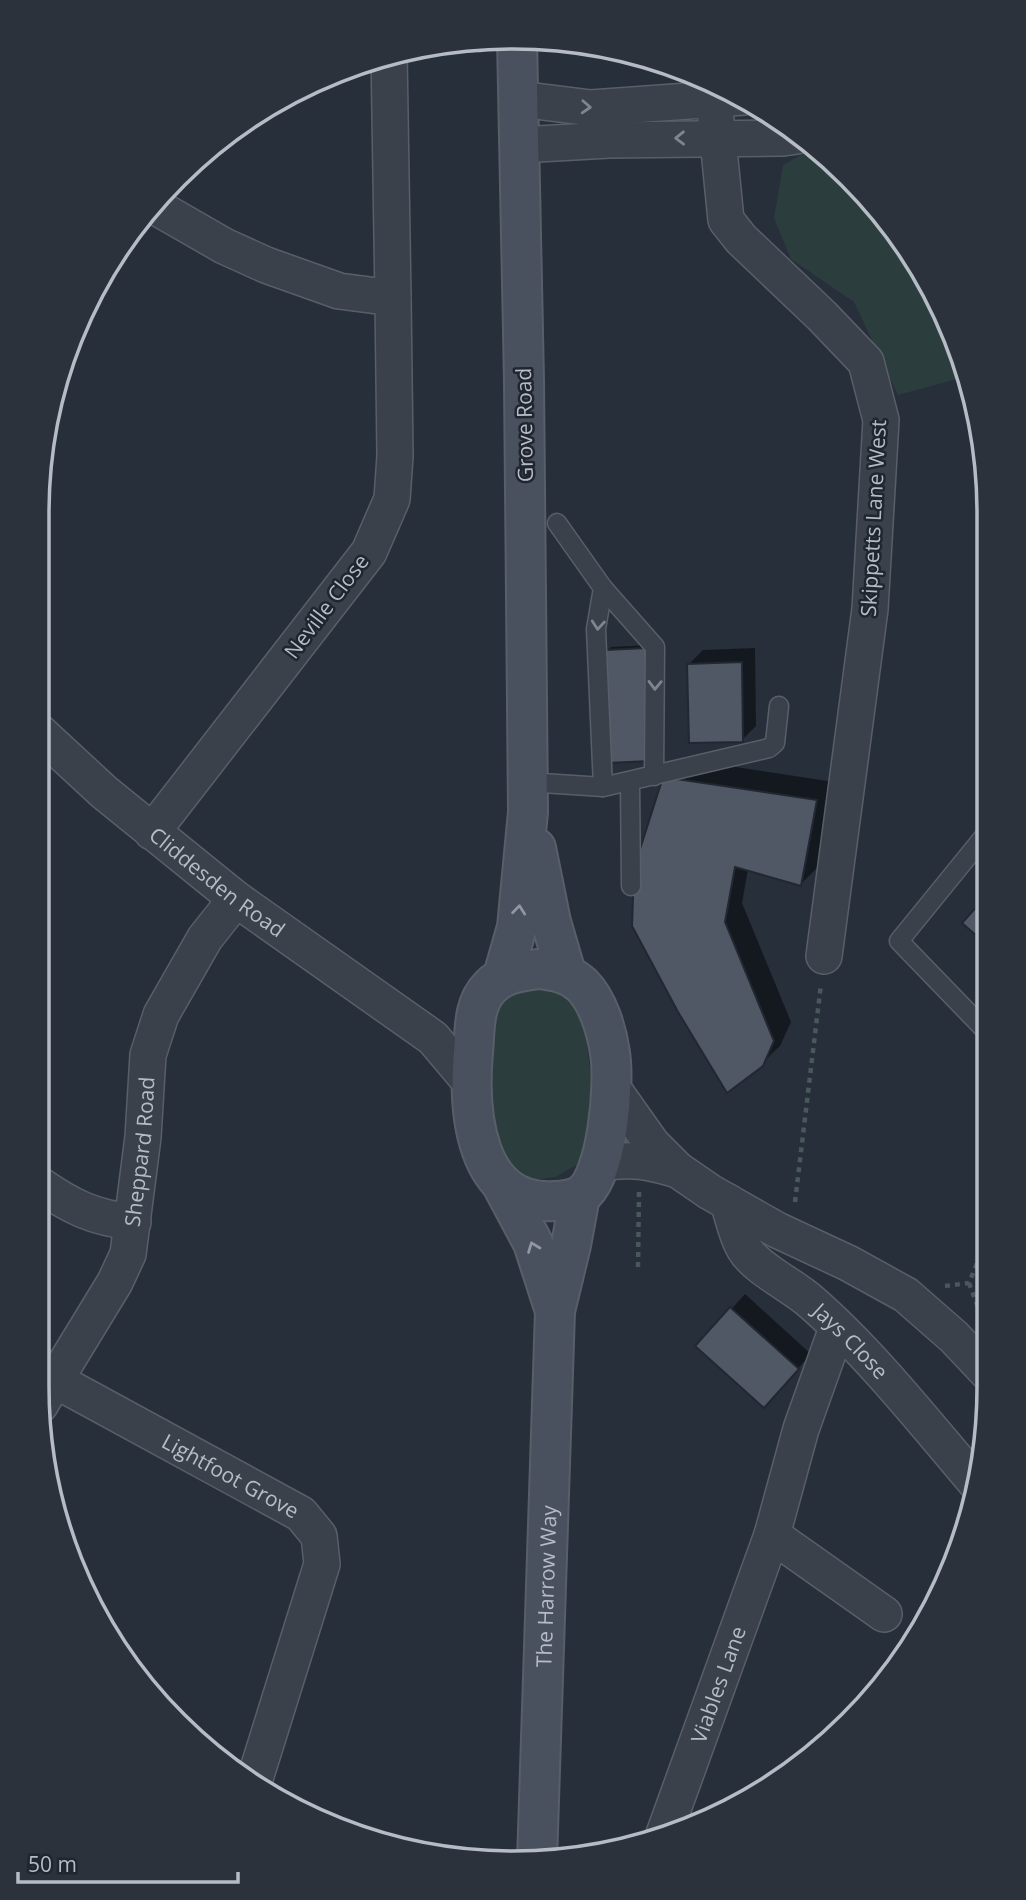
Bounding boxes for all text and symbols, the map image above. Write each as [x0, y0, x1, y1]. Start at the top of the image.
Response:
one-way arrow [581, 99, 592, 114]
one-way arrow [674, 130, 684, 146]
street label: Grove Road [509, 368, 539, 482]
street label: Skippetts Lane West [854, 419, 892, 617]
street label: Neville Close [277, 548, 375, 664]
one-way arrow [590, 619, 605, 631]
one-way arrow [647, 681, 663, 691]
street label: Cliddesden Road [144, 820, 291, 943]
one-way arrow [511, 904, 526, 915]
street label: Sheppard Road [118, 1076, 161, 1228]
one-way arrow [528, 1241, 542, 1253]
street label: Jays Close [806, 1295, 895, 1385]
street label: Lightfoot Grove [157, 1427, 304, 1524]
street label: The Harrow Way [529, 1504, 563, 1668]
street label: Viables Lane [684, 1622, 752, 1747]
scale bar [18, 1840, 238, 1884]
text: 50 m [28, 1850, 77, 1878]

